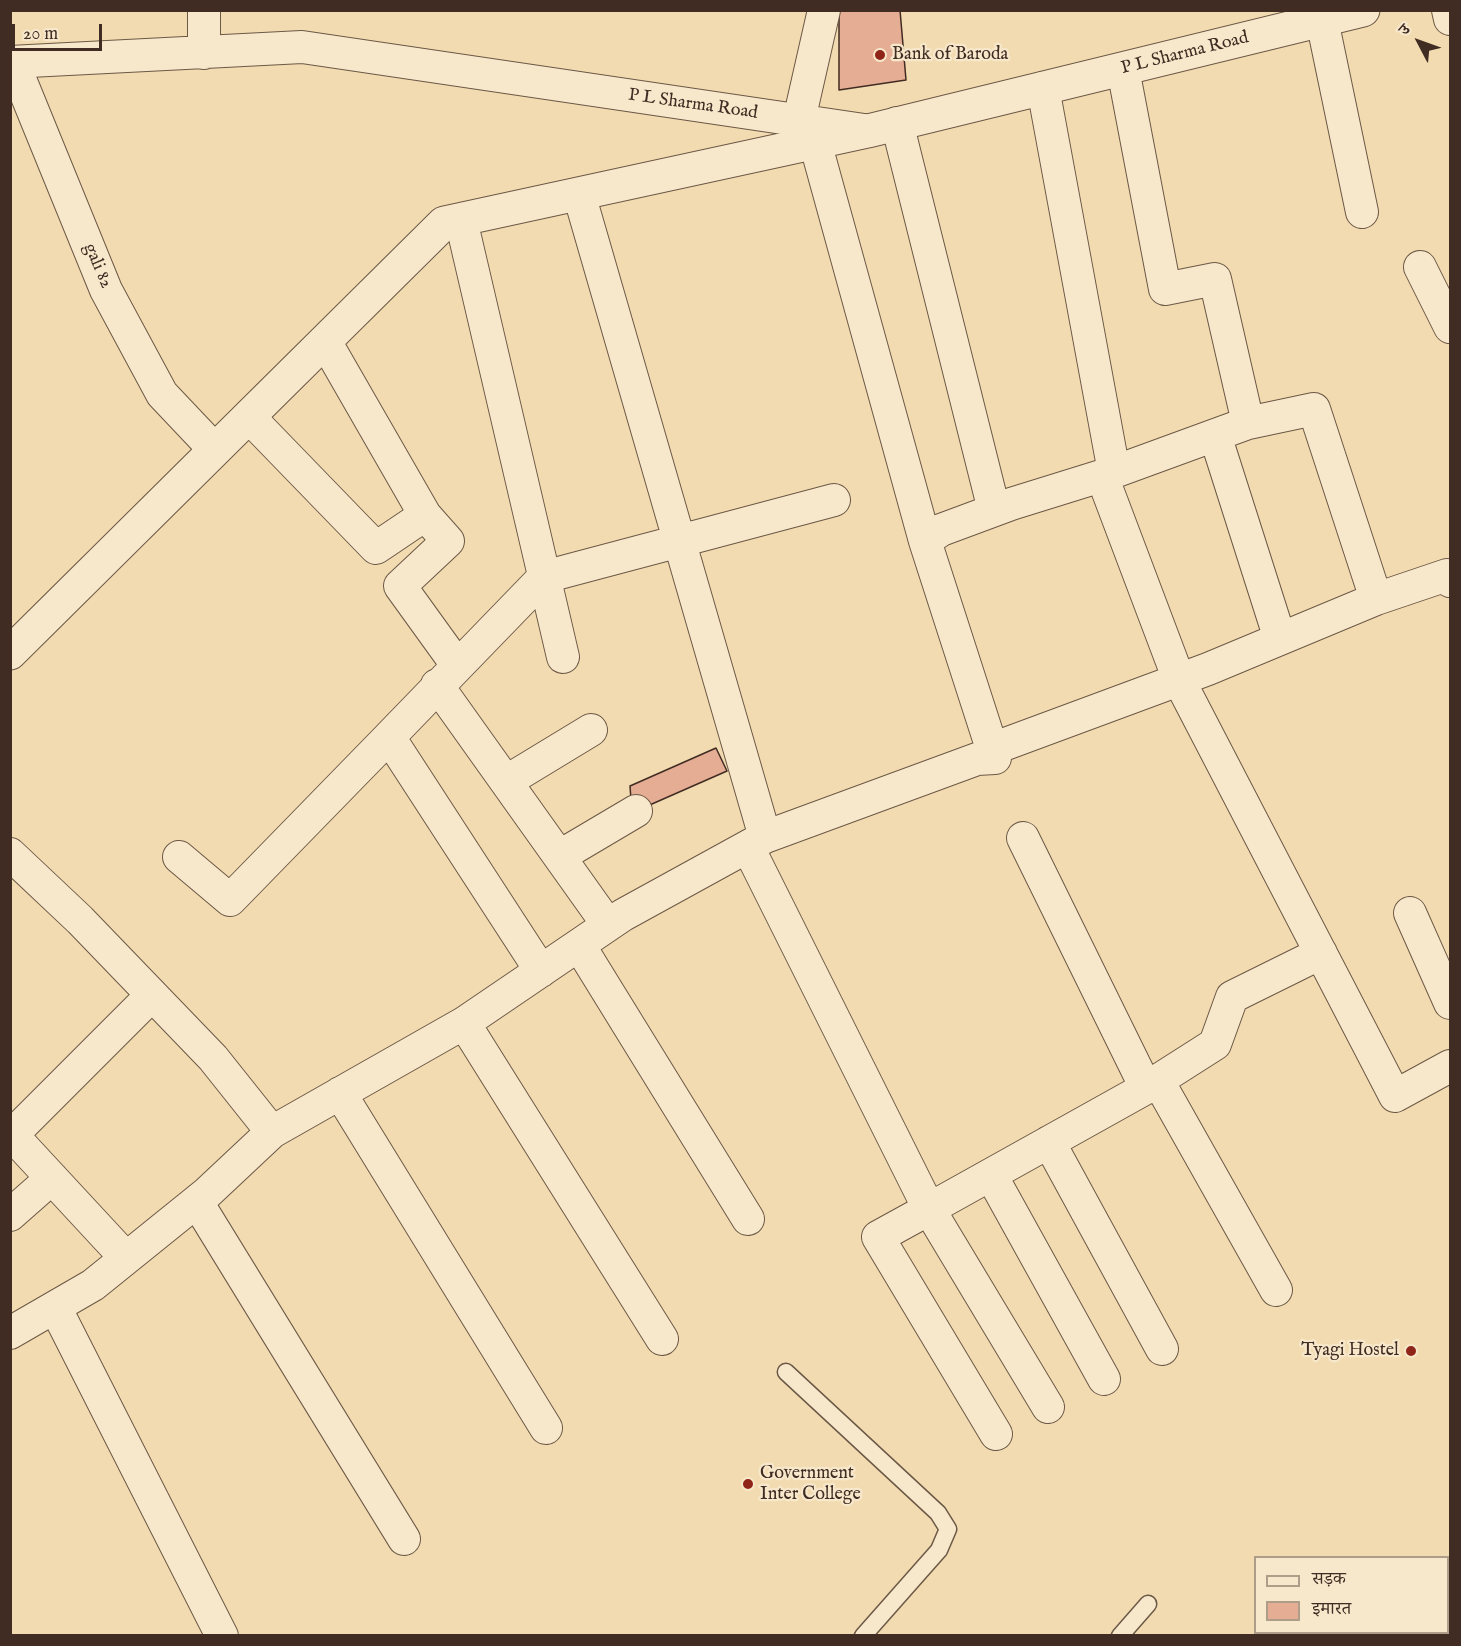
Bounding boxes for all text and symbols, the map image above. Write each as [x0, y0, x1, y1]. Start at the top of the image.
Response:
scale bar [15, 12, 105, 50]
north arrow [1389, 12, 1449, 72]
text: उ [1395, 21, 1416, 40]
text: 20 m [23, 23, 58, 46]
street label: P L Sharma Road [1119, 28, 1251, 80]
place label: Bank of Baroda [892, 44, 1008, 66]
marker: Bank of Baroda [873, 48, 887, 62]
street label: P L Sharma Road [627, 85, 759, 125]
street label: gali 82 [78, 240, 116, 292]
place label: Tyagi Hostel [1301, 1340, 1399, 1362]
marker: Tyagi Hostel [1404, 1344, 1418, 1358]
place label: Government Inter College [760, 1463, 861, 1506]
marker: Government Inter College [741, 1477, 755, 1491]
legend [1254, 1556, 1449, 1634]
text: सड़क [1312, 1568, 1346, 1591]
text: इमारत [1312, 1598, 1351, 1621]

